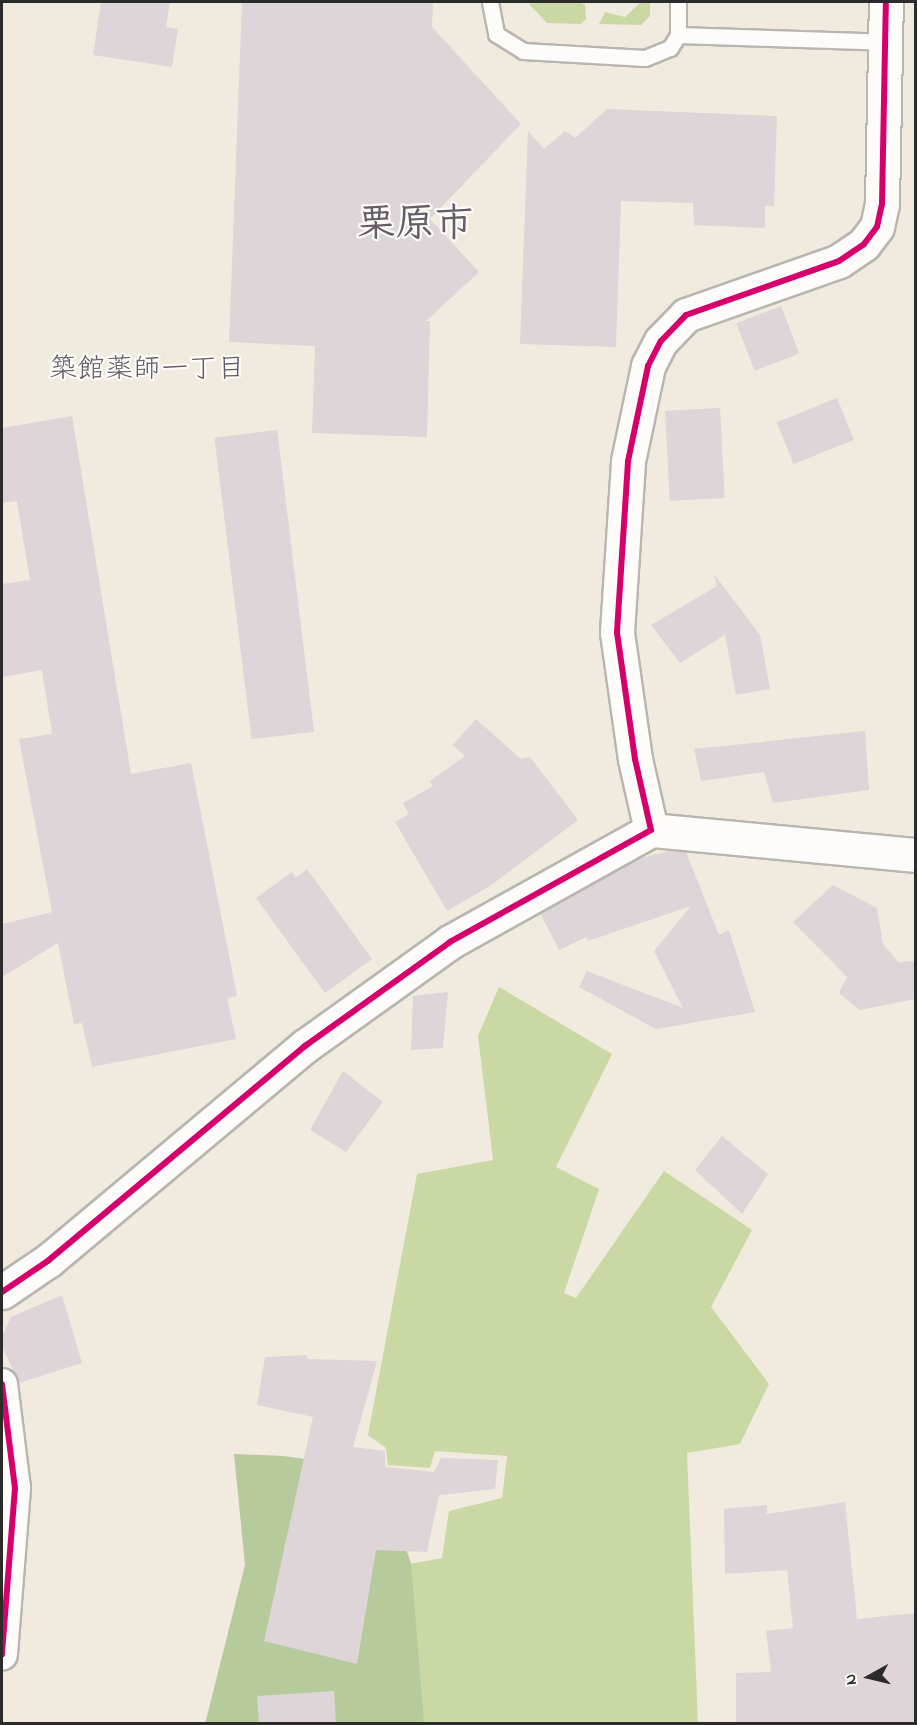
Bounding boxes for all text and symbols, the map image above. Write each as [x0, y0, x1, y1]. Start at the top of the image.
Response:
district label: 栗原市 [357, 203, 473, 249]
district label: 築館薬師一丁目 [49, 354, 245, 388]
north arrow [839, 1647, 899, 1707]
text: N [839, 1672, 864, 1687]

